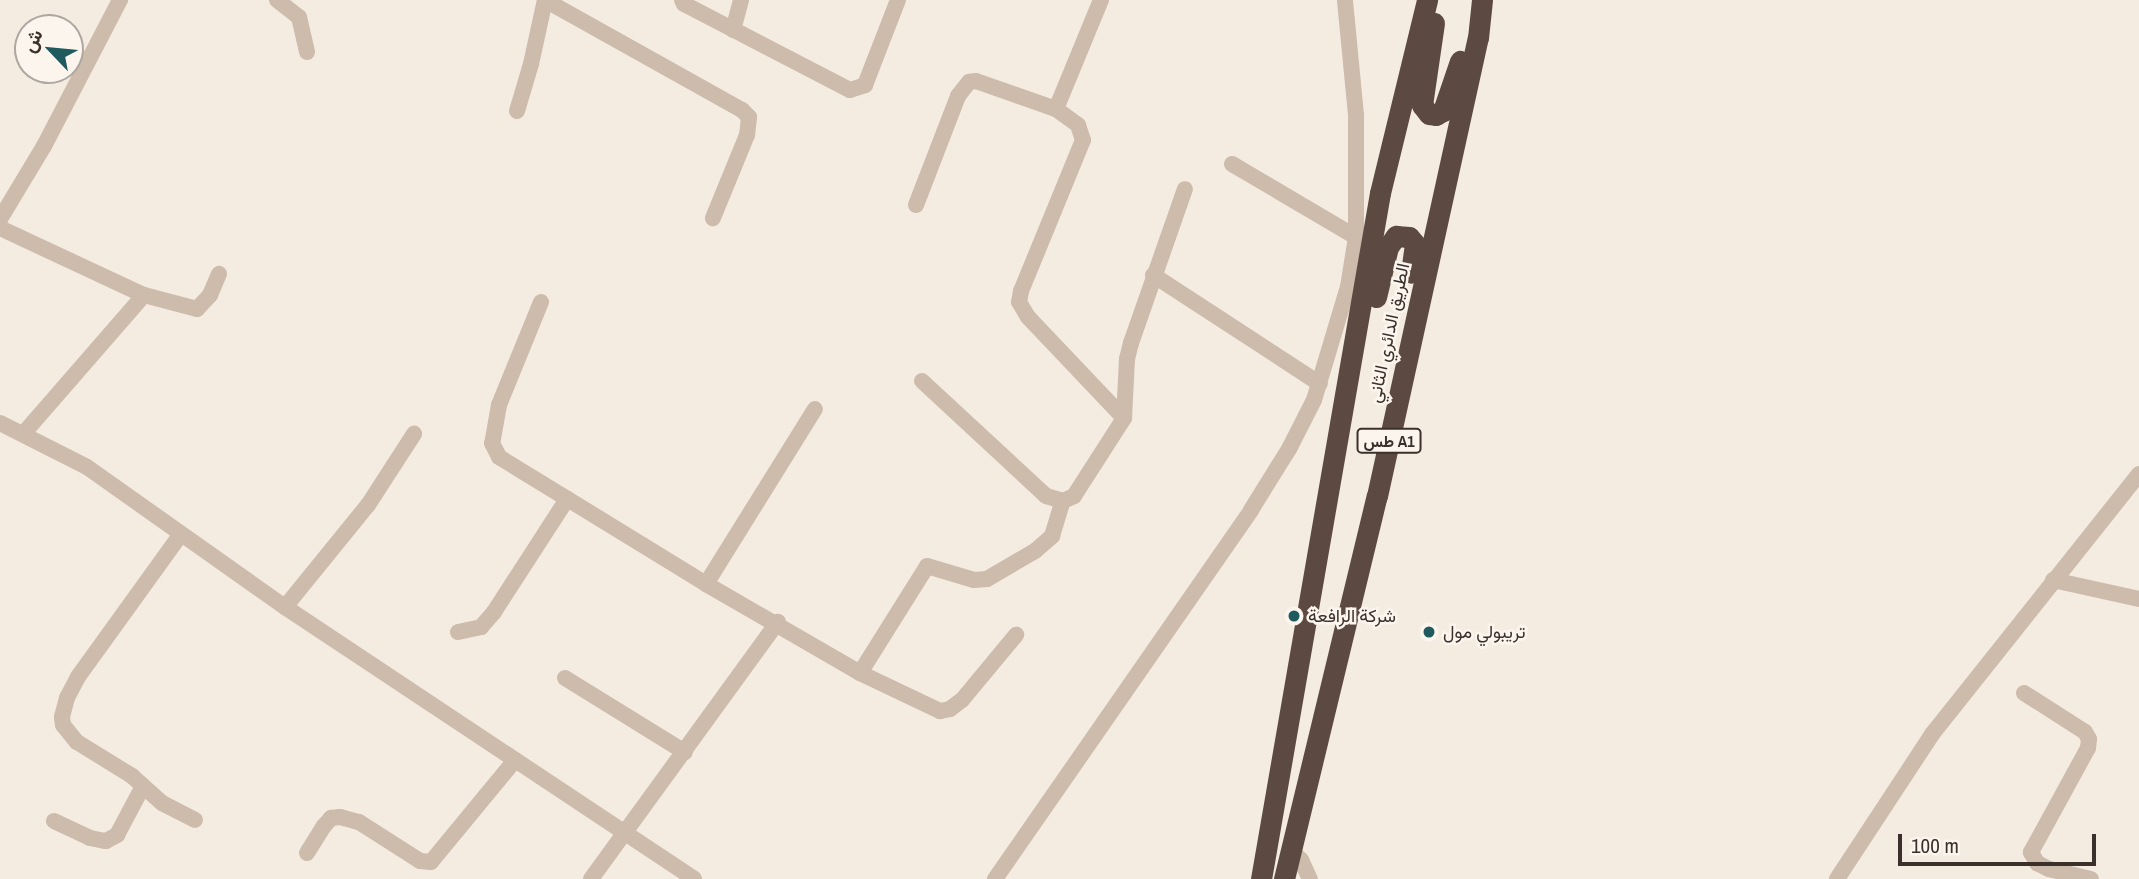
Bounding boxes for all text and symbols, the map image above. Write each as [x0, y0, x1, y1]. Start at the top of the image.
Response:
north arrow [14, 14, 84, 84]
text: ش [15, 25, 49, 57]
street label: الطريق الدائري الثاني [1364, 261, 1414, 405]
road number: طس A1 [1356, 428, 1422, 454]
place label: شركة الرافعة [1308, 605, 1396, 627]
marker: شركة الرافعة [1286, 608, 1302, 624]
place label: تريبولي مول [1443, 621, 1525, 643]
marker: تريبولي مول [1421, 624, 1437, 640]
scale bar [1901, 820, 2099, 864]
text: 100 m [1911, 831, 1959, 860]

